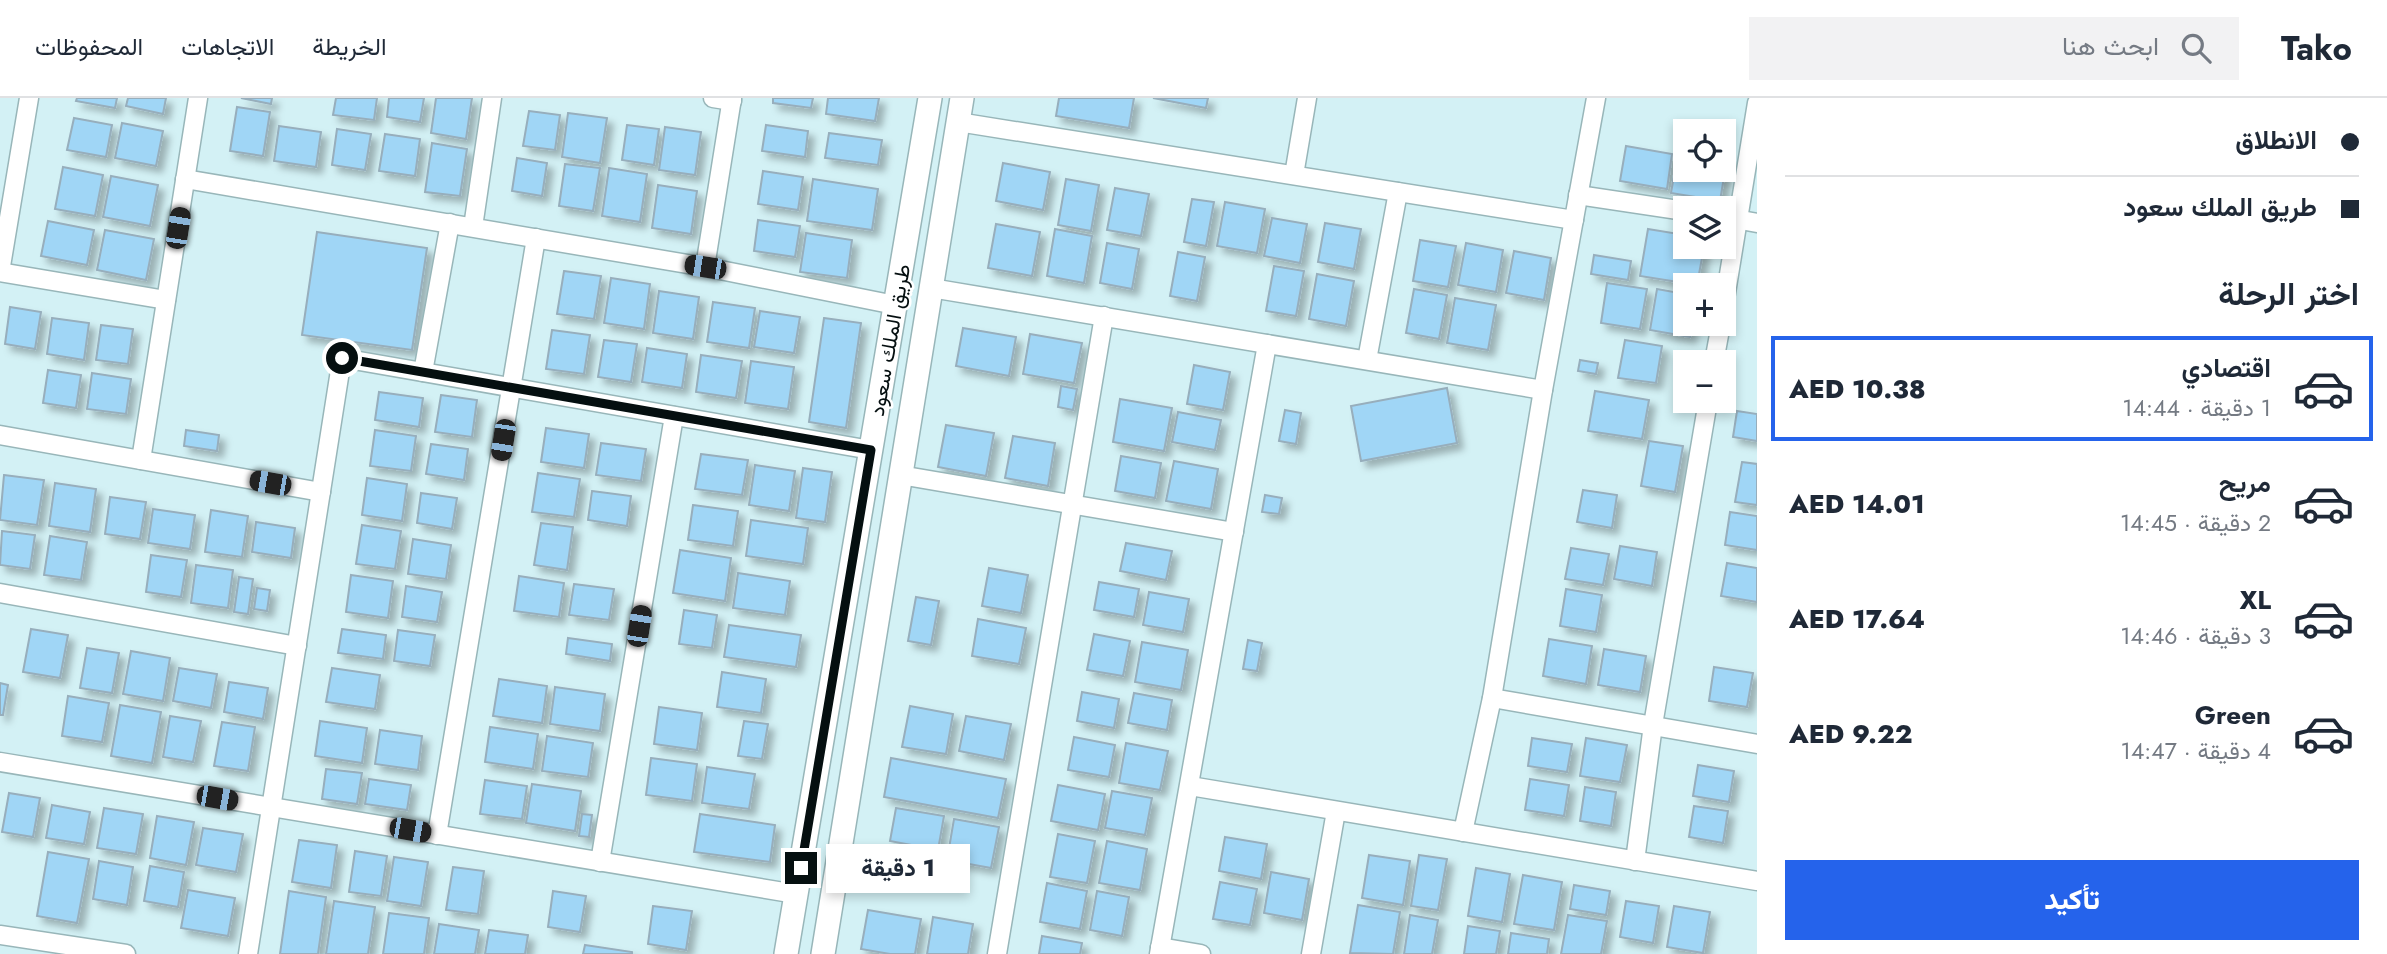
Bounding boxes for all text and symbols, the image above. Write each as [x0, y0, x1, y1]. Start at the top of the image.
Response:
search box [1749, 17, 2239, 80]
text: Tako [2281, 25, 2352, 72]
text: ابحث هنا [2062, 27, 2159, 65]
text: المحفوظات [35, 29, 143, 64]
text: الاتجاهات [181, 29, 274, 64]
text: الخريطة [312, 29, 387, 64]
icon: search [2177, 29, 2215, 67]
map controls [1673, 119, 1736, 413]
button: locate [1673, 119, 1736, 182]
text: الانطلاق [2235, 121, 2317, 159]
text: طريق الملك سعود [2123, 188, 2317, 226]
button: layers [1673, 196, 1736, 259]
car [165, 206, 192, 250]
car [683, 253, 728, 281]
street label: طريق الملك سعود [862, 262, 918, 418]
text: اختر الرحلة [2218, 271, 2359, 317]
button: + [1673, 273, 1736, 336]
route start [326, 342, 358, 374]
text: اقتصادي [2182, 349, 2271, 387]
button: − [1673, 350, 1736, 413]
icon: car [2292, 357, 2355, 420]
text: AED 10.38 [1789, 370, 1926, 408]
text: 1 دقيقة · 14:44 [2122, 391, 2271, 425]
car [490, 418, 517, 462]
text: مريح [2219, 464, 2271, 502]
car [248, 469, 293, 497]
icon: car [2292, 472, 2355, 535]
text: AED 14.01 [1789, 485, 1925, 523]
text: 2 دقيقة · 14:45 [2120, 506, 2271, 540]
text: XL [2239, 581, 2271, 619]
icon: car [2292, 587, 2355, 650]
text: AED 17.64 [1789, 600, 1925, 638]
car [626, 604, 653, 648]
text: 3 دقيقة · 14:46 [2120, 619, 2271, 653]
text: Green [2195, 696, 2271, 734]
icon: car [2292, 702, 2355, 765]
text: AED 9.22 [1789, 715, 1912, 753]
text: 4 دقيقة · 14:47 [2121, 734, 2271, 768]
car [195, 784, 240, 812]
car [388, 816, 433, 844]
callout: 1 دقيقة [826, 844, 969, 892]
text: 1 دقيقة [861, 851, 935, 885]
route end [785, 852, 817, 884]
button: تأكيد [1785, 860, 2359, 940]

